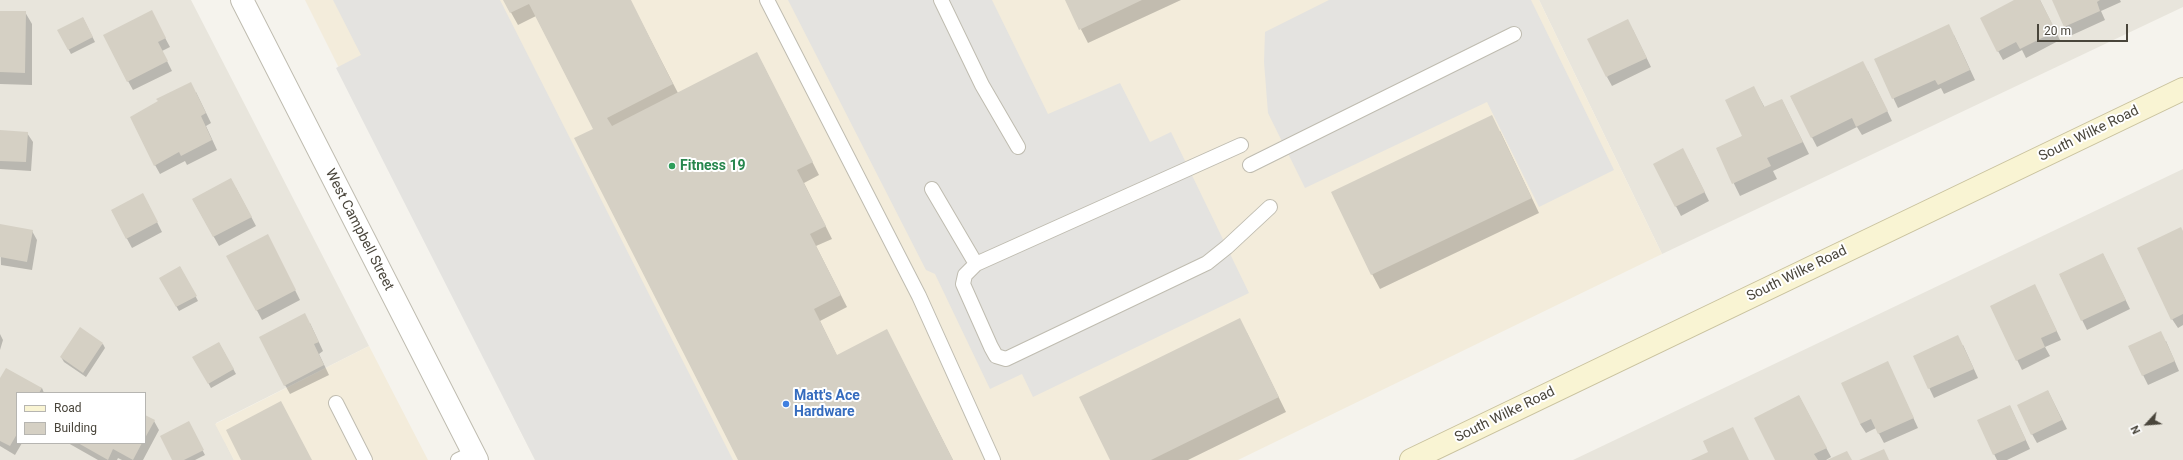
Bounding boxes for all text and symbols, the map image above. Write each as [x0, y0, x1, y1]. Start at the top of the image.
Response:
scale bar [2039, 16, 2130, 42]
text: 20 m [2044, 24, 2071, 38]
street label: South Wilke Road [2036, 103, 2142, 165]
place label: Fitness 19 [680, 158, 745, 174]
marker: Fitness 19 [667, 161, 677, 171]
street label: West Campbell Street [321, 166, 397, 294]
street label: South Wilke Road [1744, 243, 1850, 305]
street label: South Wilke Road [1452, 384, 1558, 446]
place label: Matt's Ace Hardware [794, 388, 860, 420]
legend [16, 392, 146, 444]
marker: Matt's Ace Hardware [781, 399, 791, 409]
text: Road [54, 401, 82, 415]
north arrow [2127, 404, 2167, 444]
text: Building [54, 421, 97, 435]
text: N [2128, 423, 2143, 436]

